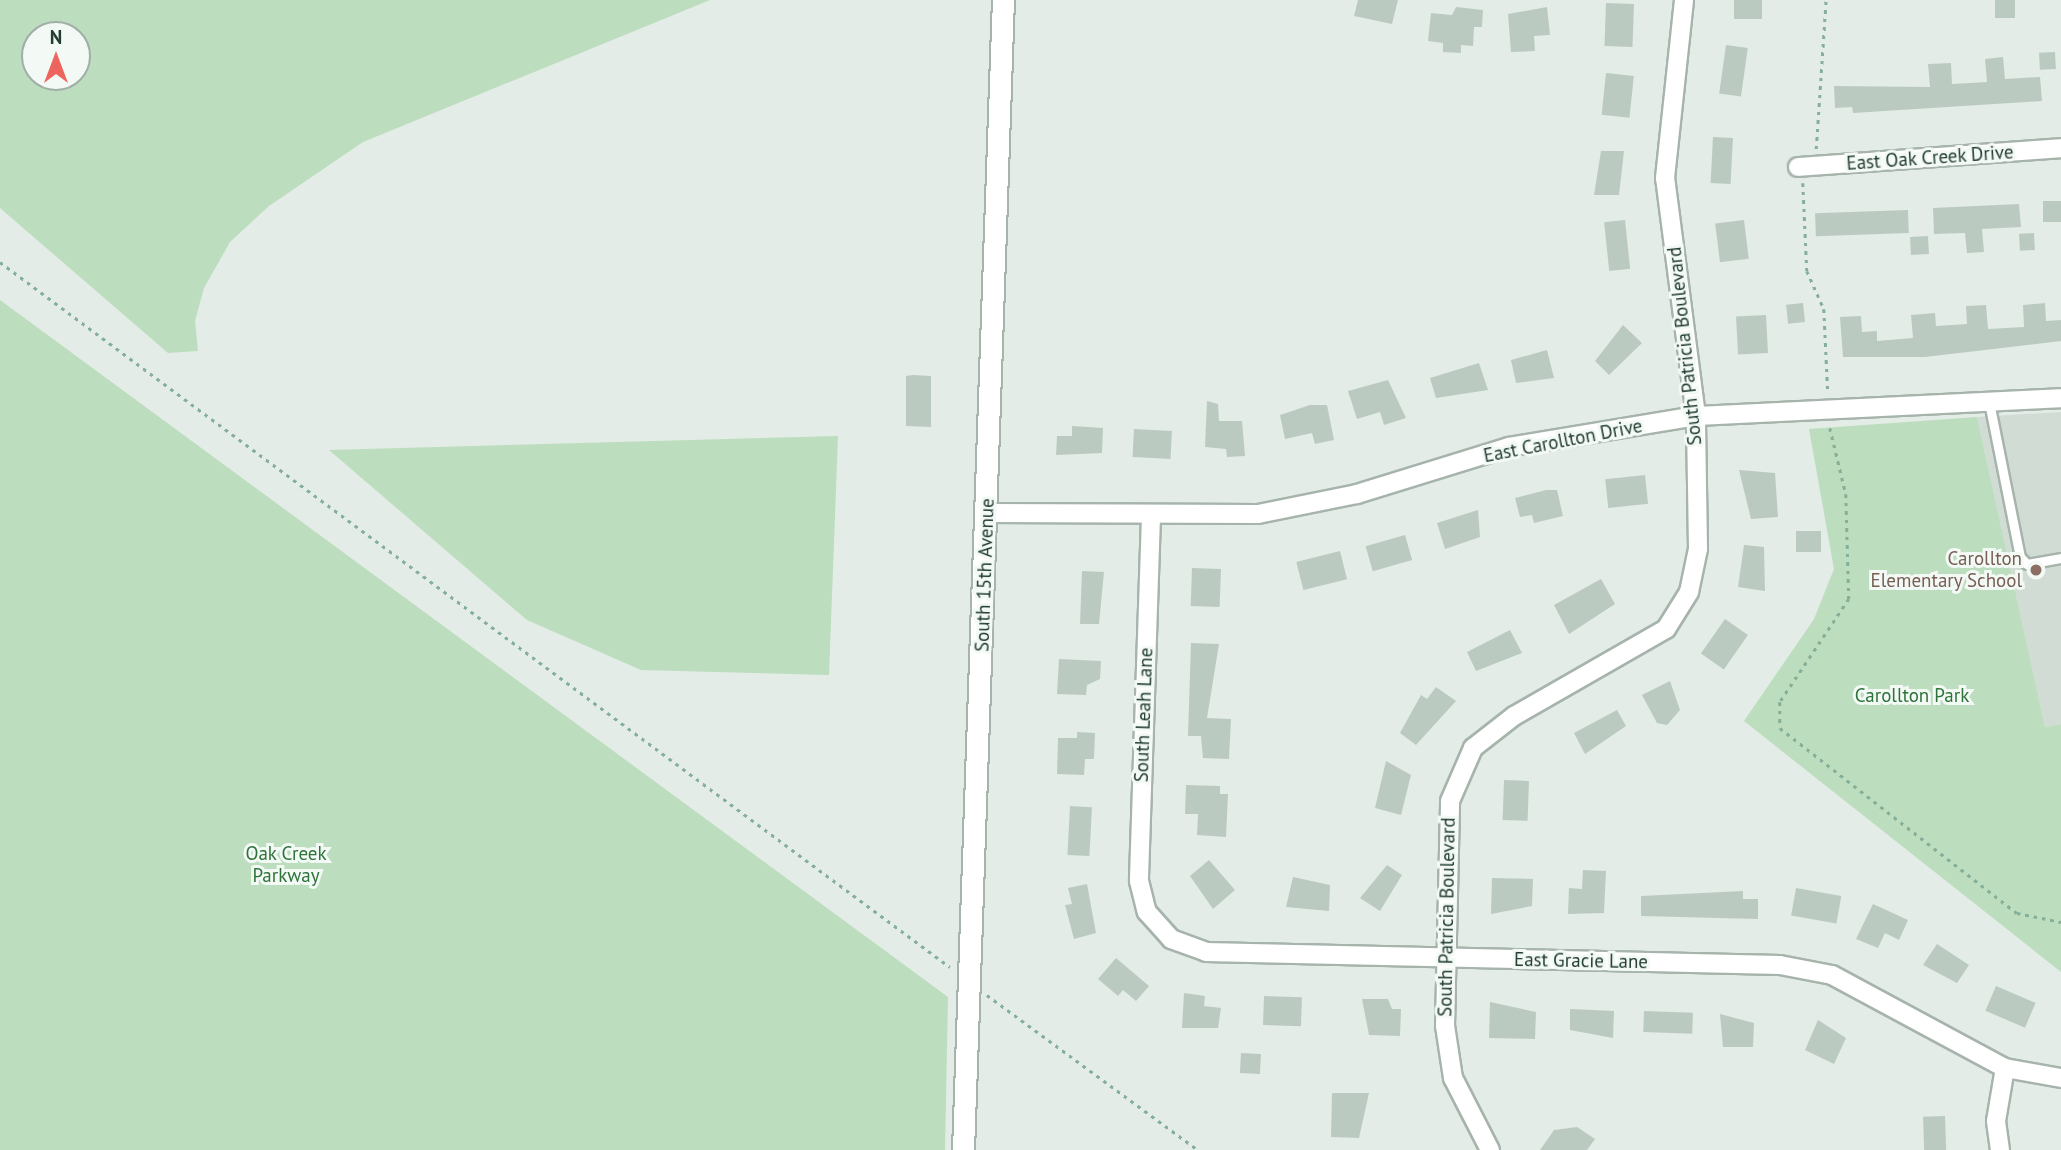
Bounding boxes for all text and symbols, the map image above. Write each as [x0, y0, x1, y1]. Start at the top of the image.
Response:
north arrow [21, 21, 91, 91]
text: N [50, 25, 62, 49]
street label: East Oak Creek Drive [1845, 141, 2015, 175]
street label: South Patricia Boulevard [1663, 246, 1707, 446]
street label: East Carollton Drive [1482, 414, 1644, 468]
street label: South 15th Avenue [971, 497, 999, 653]
place label: Carollton Elementary School [1870, 548, 2022, 592]
marker: Carollton Elementary School [2028, 562, 2044, 578]
street label: South Leah Lane [1130, 647, 1158, 783]
park label: Carollton Park [1855, 685, 1969, 707]
street label: South Patricia Boulevard [1434, 817, 1460, 1017]
park label: Oak Creek Parkway [245, 843, 327, 887]
street label: East Gracie Lane [1514, 948, 1648, 974]

